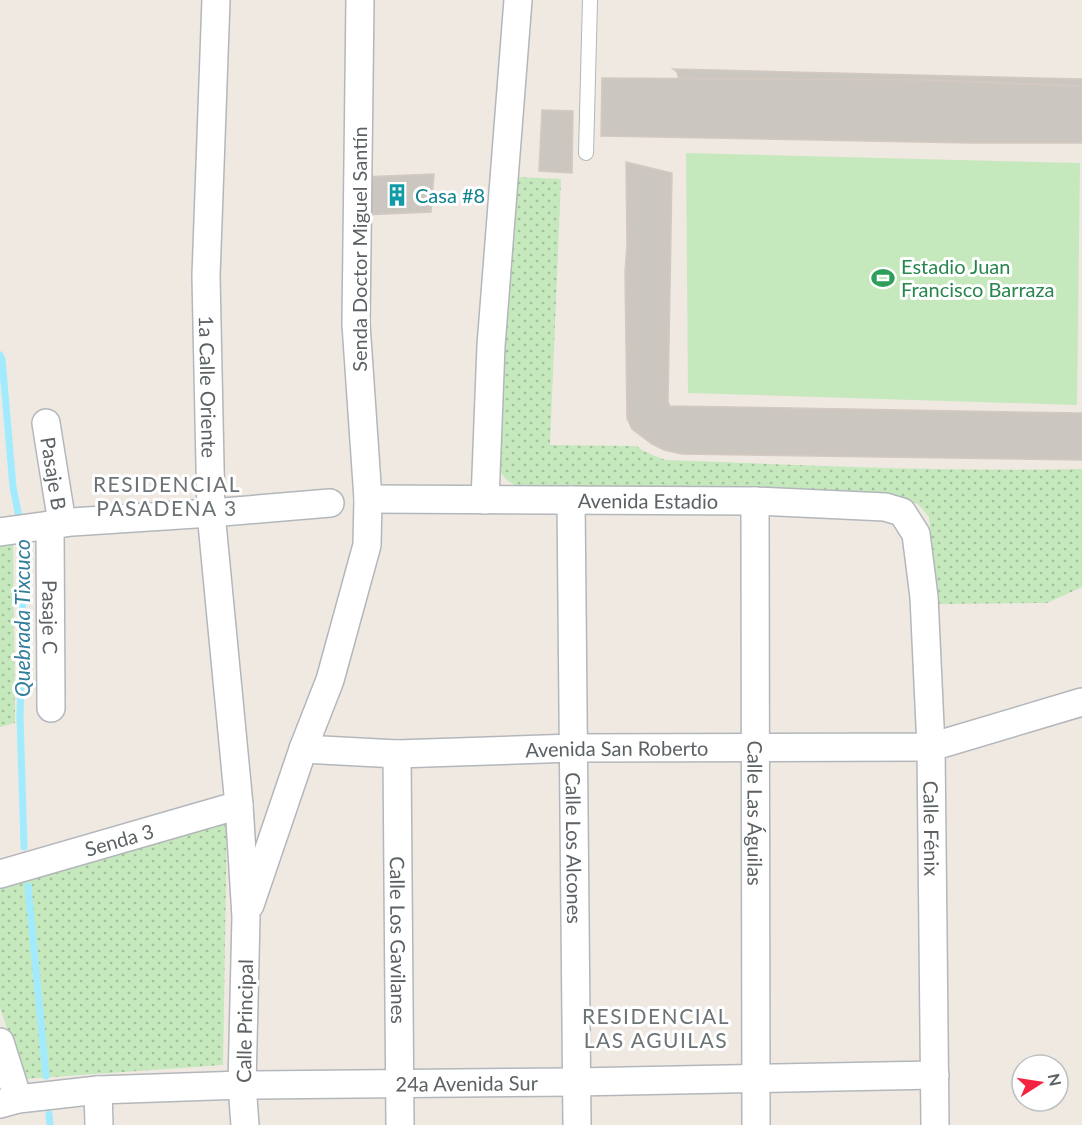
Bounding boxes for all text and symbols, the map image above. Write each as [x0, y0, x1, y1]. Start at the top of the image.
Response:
street label: Senda Doctor Miguel Santín [347, 126, 371, 372]
building icon: Casa #8 [384, 182, 410, 208]
place label: Casa #8 [415, 183, 485, 207]
place label: Estadio Juan Francisco Barraza [901, 254, 1055, 301]
sports icon: Estadio Juan Francisco Barraza [870, 265, 896, 291]
street label: 1a Calle Oriente [195, 315, 222, 458]
street label: Pasaje B [36, 435, 72, 512]
district label: RESIDENCIAL PASADENA 3 [93, 471, 241, 520]
street label: Avenida Estadio [578, 488, 718, 513]
water label: Quebrada Tixcuco [9, 539, 34, 697]
street label: Pasaje C [38, 580, 63, 654]
street label: Avenida San Roberto [525, 736, 708, 762]
street label: Calle Las Águilas [743, 740, 768, 886]
street label: Calle Los Alcones [562, 772, 587, 924]
street label: Calle Fénix [919, 781, 944, 876]
street label: Senda 3 [82, 818, 156, 861]
street label: Calle Los Gavilanes [386, 856, 411, 1024]
street label: Calle Principal [231, 959, 257, 1083]
district label: RESIDENCIAL LAS AGUILAS [582, 1003, 730, 1052]
north arrow [1010, 1053, 1070, 1113]
street label: 24a Avenida Sur [395, 1070, 539, 1096]
text: N [1045, 1072, 1066, 1088]

